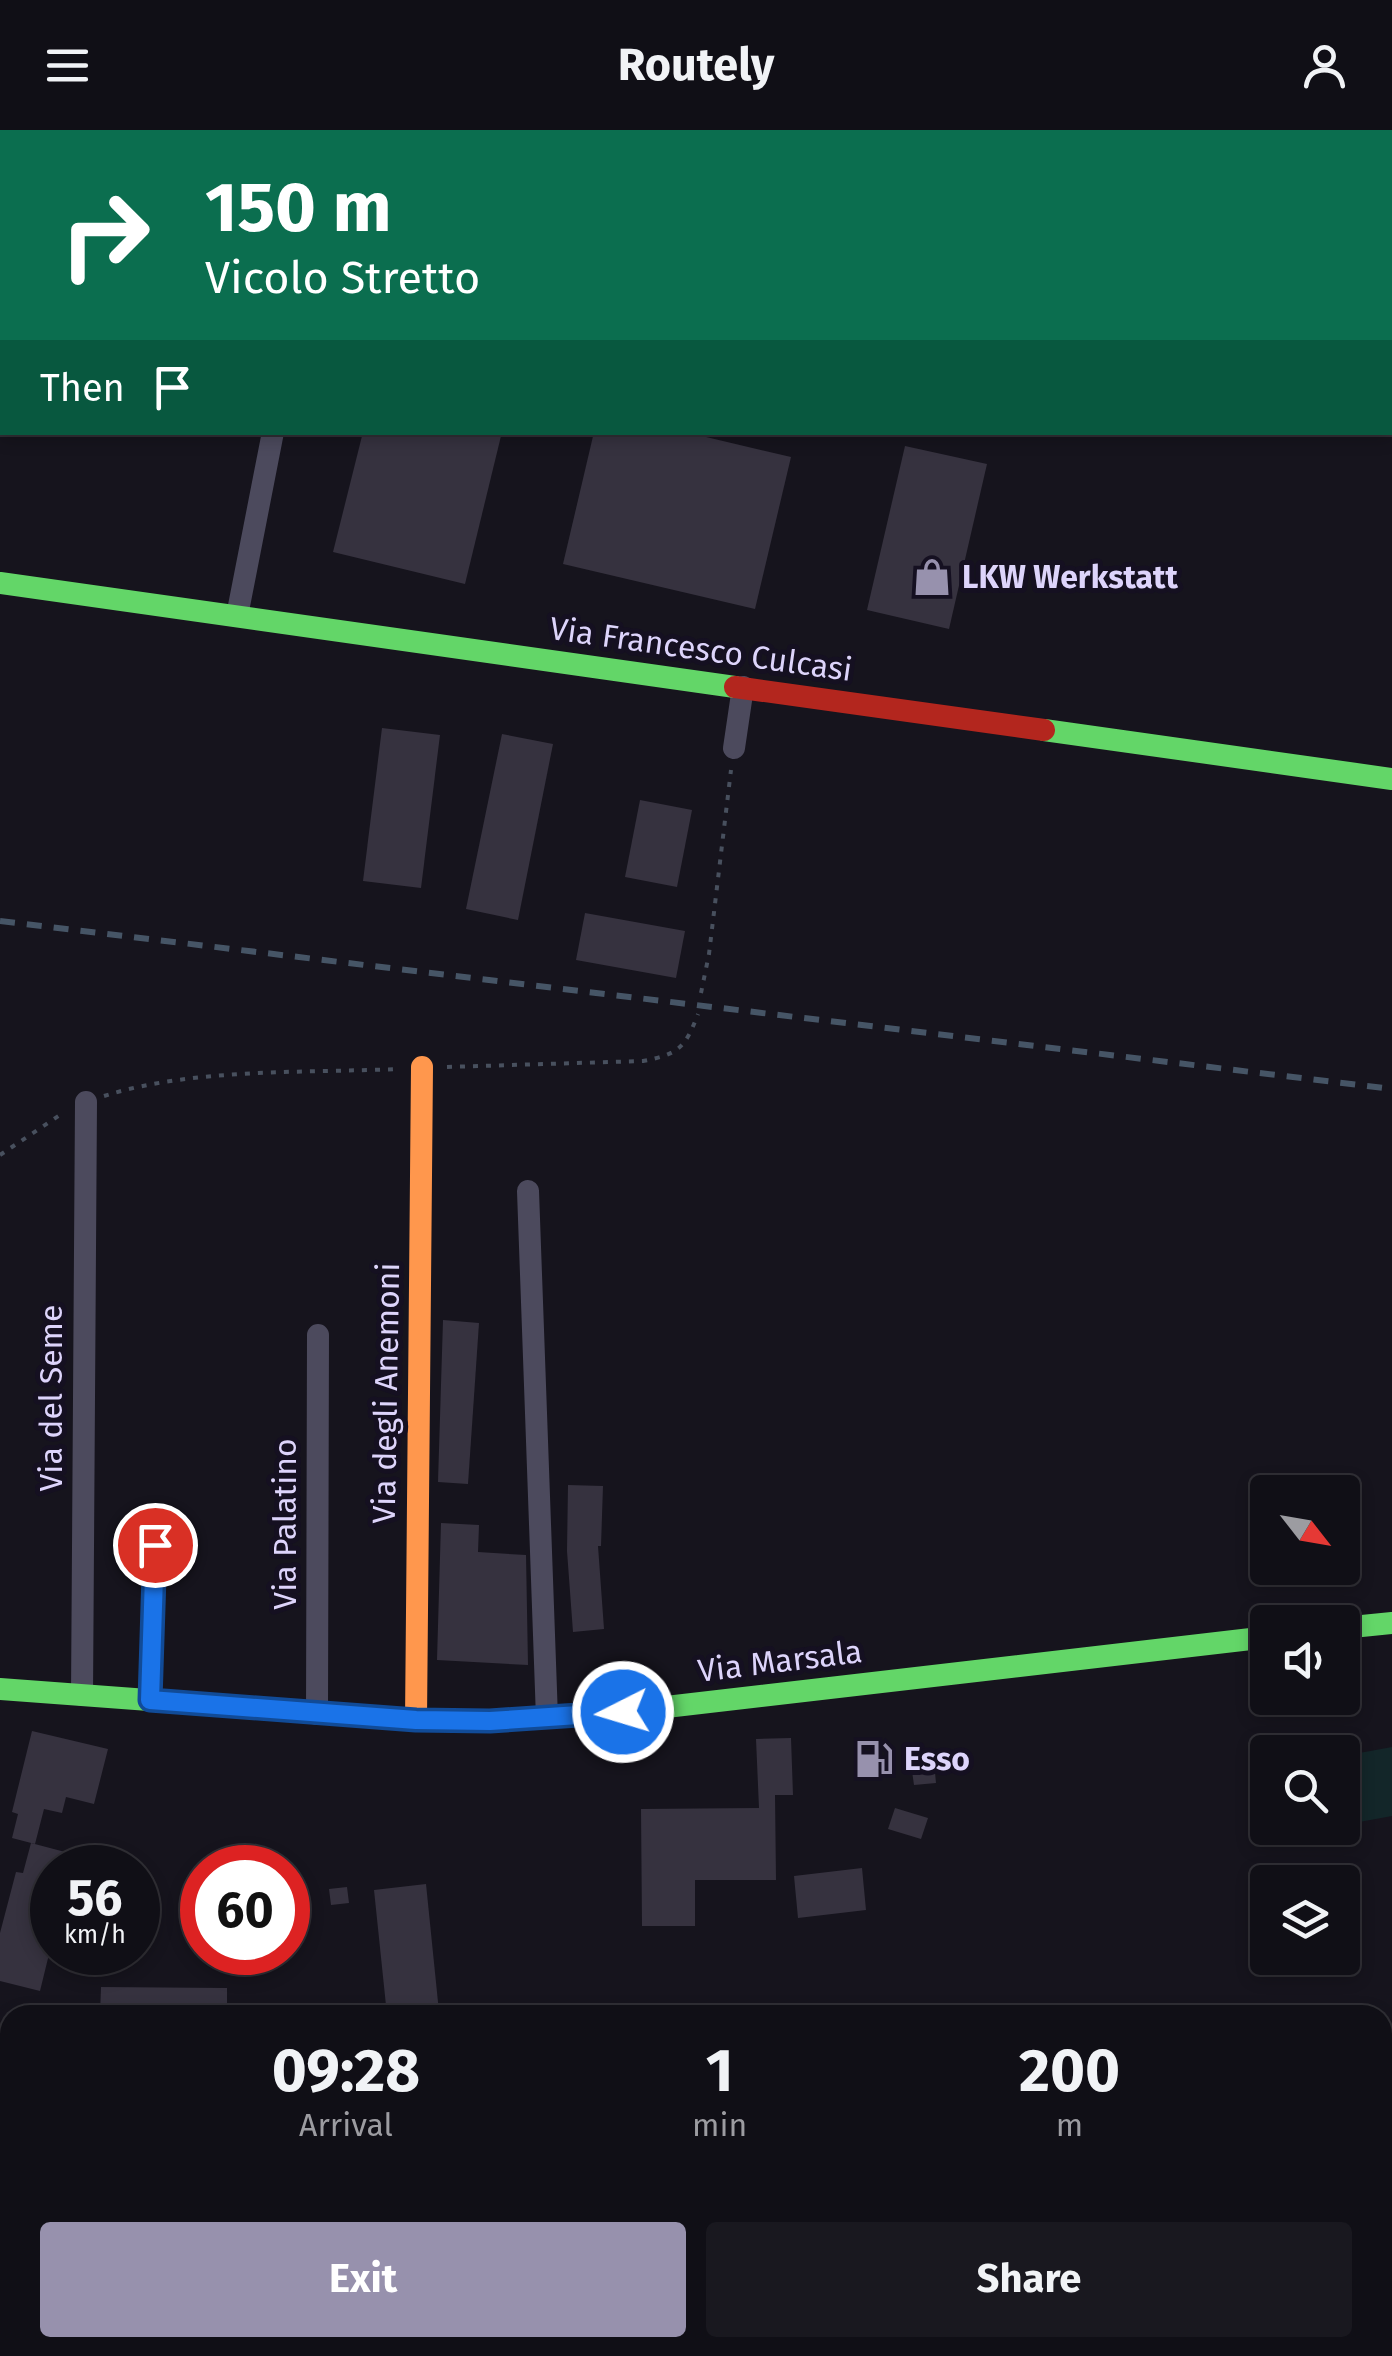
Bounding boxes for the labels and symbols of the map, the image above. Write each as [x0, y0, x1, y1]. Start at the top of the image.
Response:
shop icon: LKW Werkstatt [911, 556, 953, 598]
place label: LKW Werkstatt [962, 558, 1178, 596]
street label: Via Francesco Culcasi [547, 609, 855, 689]
street label: Via degli Anemoni [365, 1262, 407, 1524]
street label: Via del Seme [32, 1305, 70, 1491]
street label: Via Palatino [266, 1438, 304, 1610]
north arrow [1250, 1475, 1360, 1585]
pin [113, 1503, 198, 1588]
street label: Via Marsala [696, 1632, 864, 1690]
position arrow [571, 1660, 675, 1764]
fuel station icon: Esso [853, 1738, 895, 1780]
place label: Esso [904, 1740, 970, 1778]
speed limit sign: 60 [180, 1845, 310, 1975]

